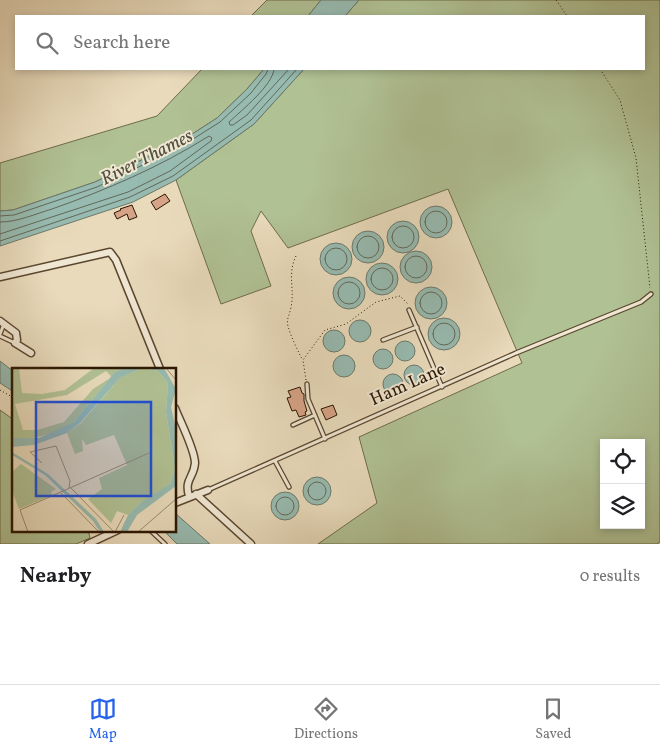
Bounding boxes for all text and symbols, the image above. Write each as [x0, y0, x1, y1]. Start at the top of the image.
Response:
search box [15, 15, 645, 70]
icon: search [33, 29, 61, 57]
text: Search here [73, 30, 170, 56]
water label: River Thames [96, 124, 198, 192]
street label: Ham Lane [366, 357, 450, 413]
inset map [12, 368, 176, 532]
map controls [600, 439, 645, 529]
button: locate [600, 439, 645, 484]
button: layers [600, 484, 645, 529]
text: Nearby [20, 562, 91, 591]
text: 0 results [580, 566, 640, 588]
tab: Map [89, 695, 117, 744]
tab: Directions [294, 695, 358, 744]
tab: Saved [535, 695, 571, 744]

